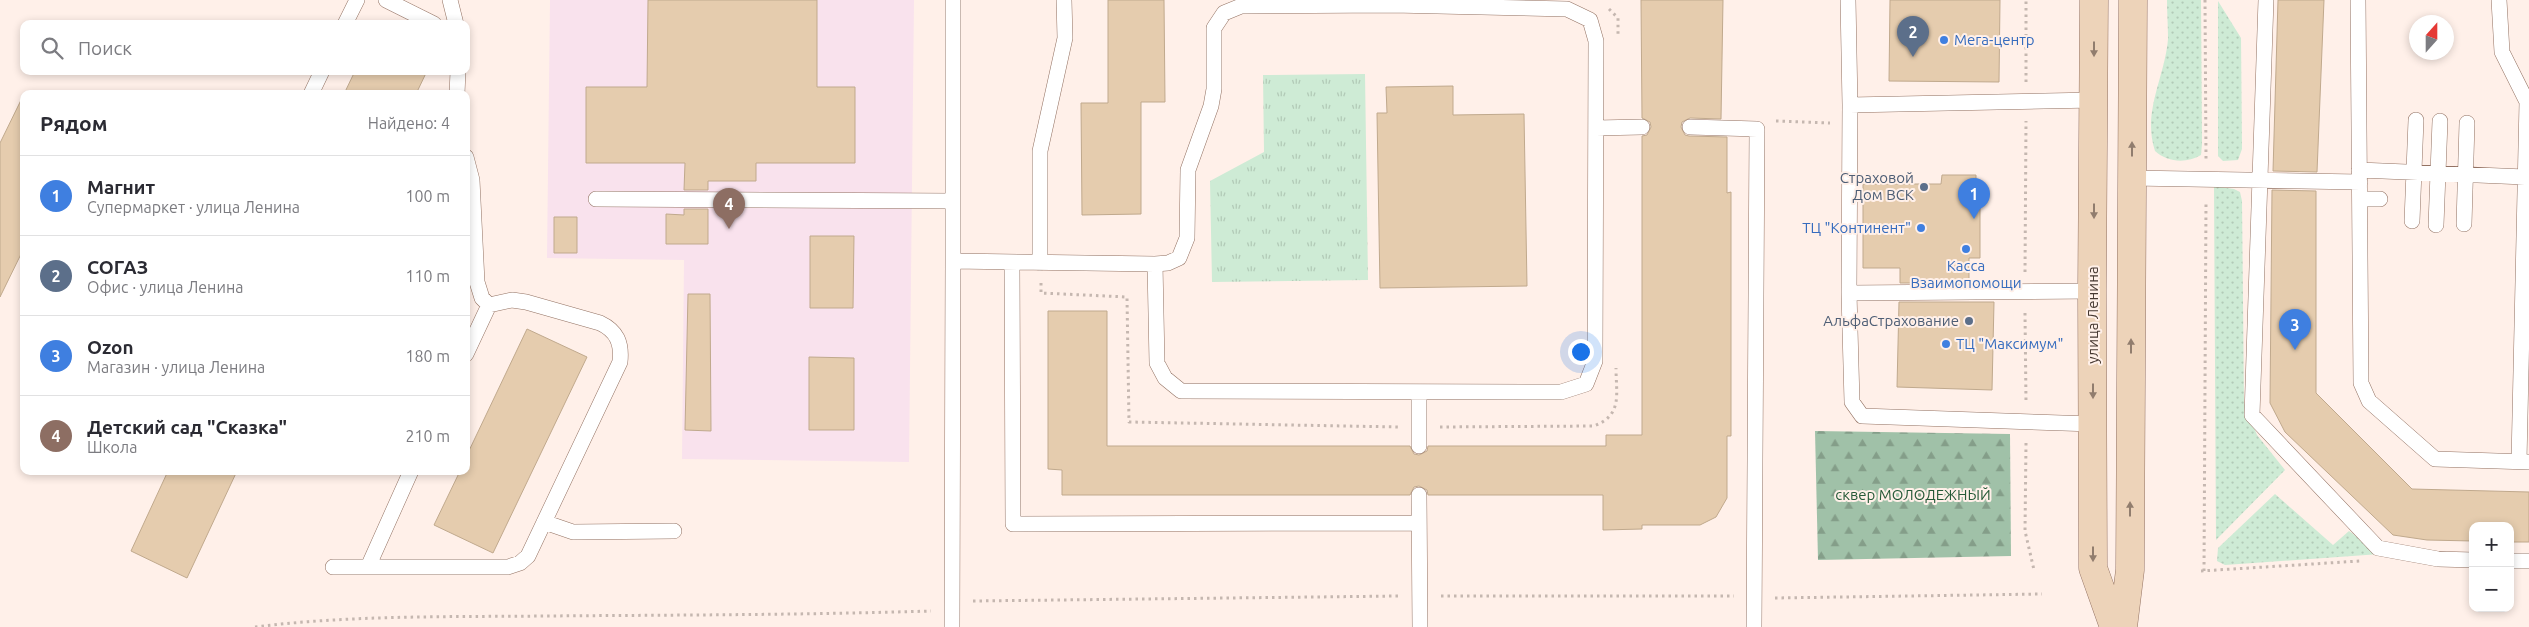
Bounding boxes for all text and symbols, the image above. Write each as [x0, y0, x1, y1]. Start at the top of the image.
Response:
north arrow [2409, 15, 2454, 60]
pin: 2 [1897, 16, 1929, 57]
search box [20, 20, 470, 75]
place label: Мега-центр [1954, 31, 2035, 48]
icon: search [38, 34, 66, 62]
marker: Мега-центр [1938, 34, 1950, 46]
text: Поиск [78, 37, 132, 59]
one-way arrow [2090, 41, 2098, 57]
text: Рядом [40, 111, 108, 135]
text: Найдено: 4 [368, 114, 450, 132]
one-way arrow [2128, 140, 2136, 156]
place label: Страховой Дом ВСК [1840, 169, 1914, 203]
text: Магнит [87, 176, 155, 198]
pin: 1 [1958, 178, 1990, 219]
marker: Страховой Дом ВСК [1918, 181, 1930, 193]
text: 1 [51, 187, 61, 205]
text: 100 m [405, 187, 450, 205]
pin: 4 [713, 188, 745, 229]
text: Супермаркет · улица Ленина [87, 198, 300, 216]
one-way arrow [2090, 203, 2098, 219]
place label: ТЦ "Континент" [1802, 219, 1911, 236]
marker: ТЦ "Континент" [1915, 222, 1927, 234]
marker: Касса Взаимопомощи [1960, 243, 1972, 255]
text: СОГАЗ [87, 256, 148, 278]
place label: Касса Взаимопомощи [1910, 257, 2022, 291]
street label: улица Ленина [2084, 266, 2101, 364]
text: 2 [51, 267, 61, 285]
text: 110 m [405, 267, 450, 285]
text: Офис · улица Ленина [87, 278, 243, 296]
pin: 3 [2279, 309, 2311, 350]
place label: АльфаСтрахование [1823, 312, 1959, 329]
marker: АльфаСтрахование [1963, 315, 1975, 327]
place label: ТЦ "Максимум" [1956, 335, 2063, 352]
text: Ozon [87, 336, 134, 358]
marker: ТЦ "Максимум" [1940, 338, 1952, 350]
one-way arrow [2127, 338, 2135, 354]
your location [1568, 339, 1594, 365]
text: 3 [51, 347, 61, 365]
text: 180 m [405, 347, 450, 365]
text: Магазин · улица Ленина [87, 358, 265, 376]
one-way arrow [2089, 383, 2097, 399]
text: Детский сад "Сказка" [87, 416, 287, 438]
text: 4 [51, 427, 61, 445]
text: 210 m [405, 427, 450, 445]
text: Школа [87, 438, 137, 456]
park label: сквер МОЛОДЕЖНЫЙ [1835, 486, 1991, 503]
one-way arrow [2126, 500, 2134, 516]
map controls [2469, 522, 2514, 612]
button: + [2469, 522, 2514, 567]
one-way arrow [2089, 546, 2097, 562]
button: − [2469, 567, 2514, 612]

